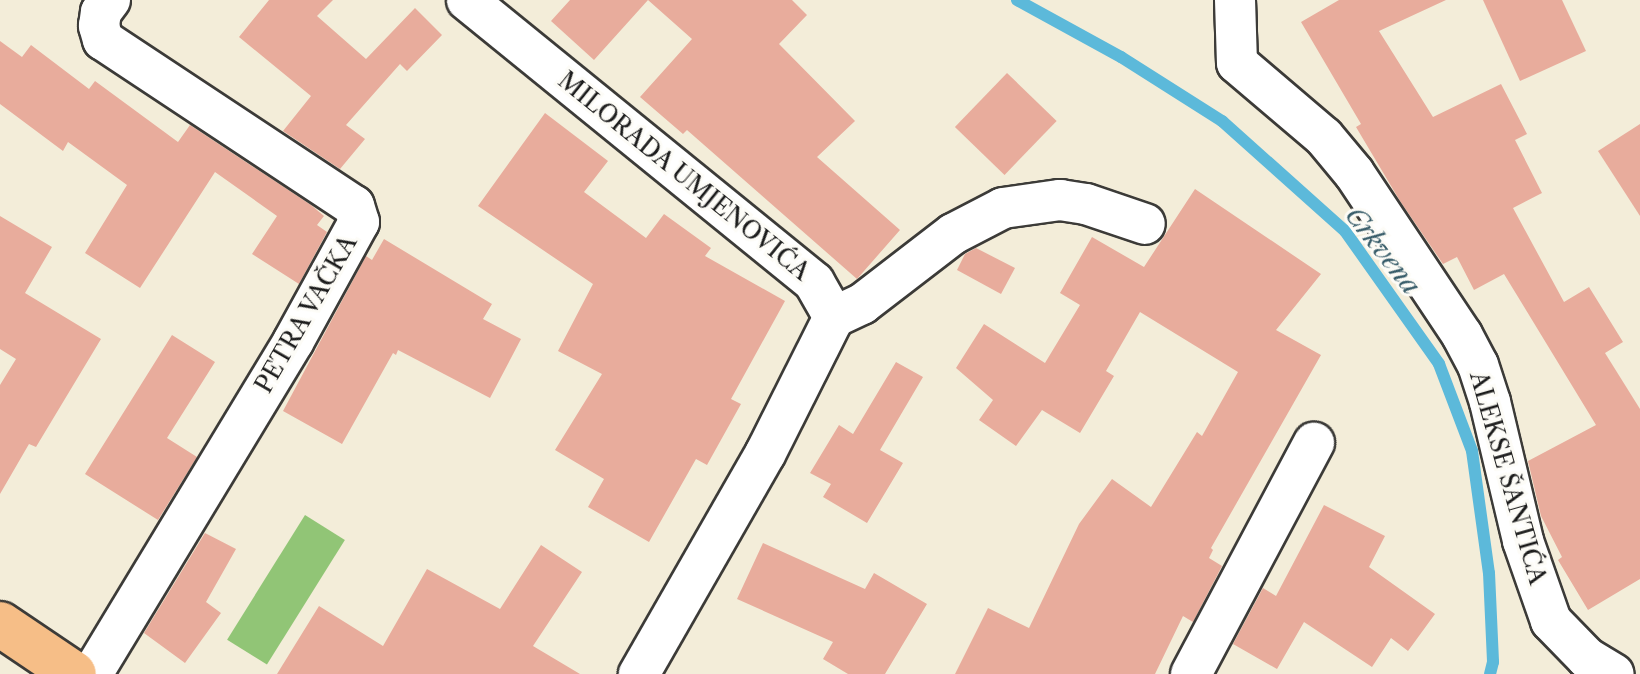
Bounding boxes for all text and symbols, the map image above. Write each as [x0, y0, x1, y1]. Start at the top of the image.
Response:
street label: MILORADA UMJENOVIĆA [552, 65, 816, 287]
water label: Crkvena [1338, 201, 1426, 301]
street label: PETRA VAČKA [249, 229, 363, 399]
street label: ALEKSE ŠANTIĆA [1464, 368, 1552, 588]

